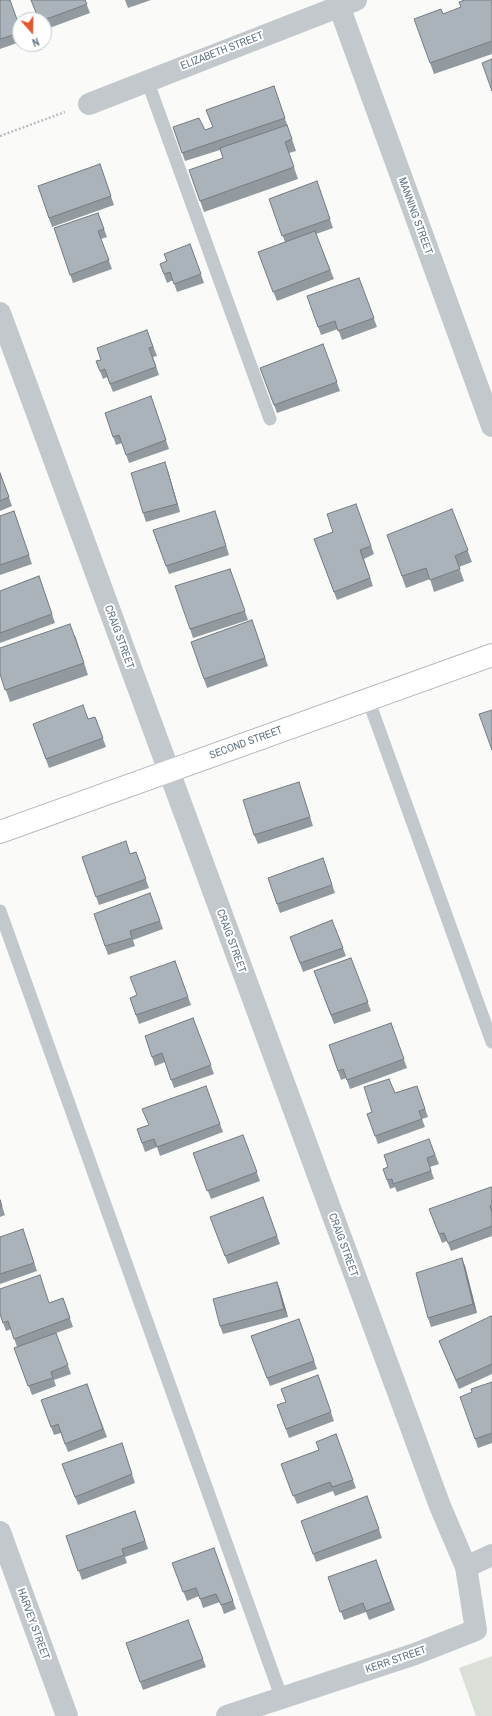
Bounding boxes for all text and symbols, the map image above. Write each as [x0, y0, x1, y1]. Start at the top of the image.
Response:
north arrow [12, 12, 52, 52]
street label: ELIZABETH STREET [179, 29, 265, 73]
text: N [30, 35, 41, 50]
street label: MANNING STREET [395, 176, 435, 256]
street label: CRAIG STREET [101, 603, 137, 671]
street label: SECOND STREET [208, 724, 284, 762]
street label: CRAIG STREET [213, 907, 249, 975]
street label: CRAIG STREET [325, 1211, 361, 1279]
street label: HARVEY STREET [14, 1586, 52, 1662]
street label: KERR STREET [364, 1643, 428, 1677]

